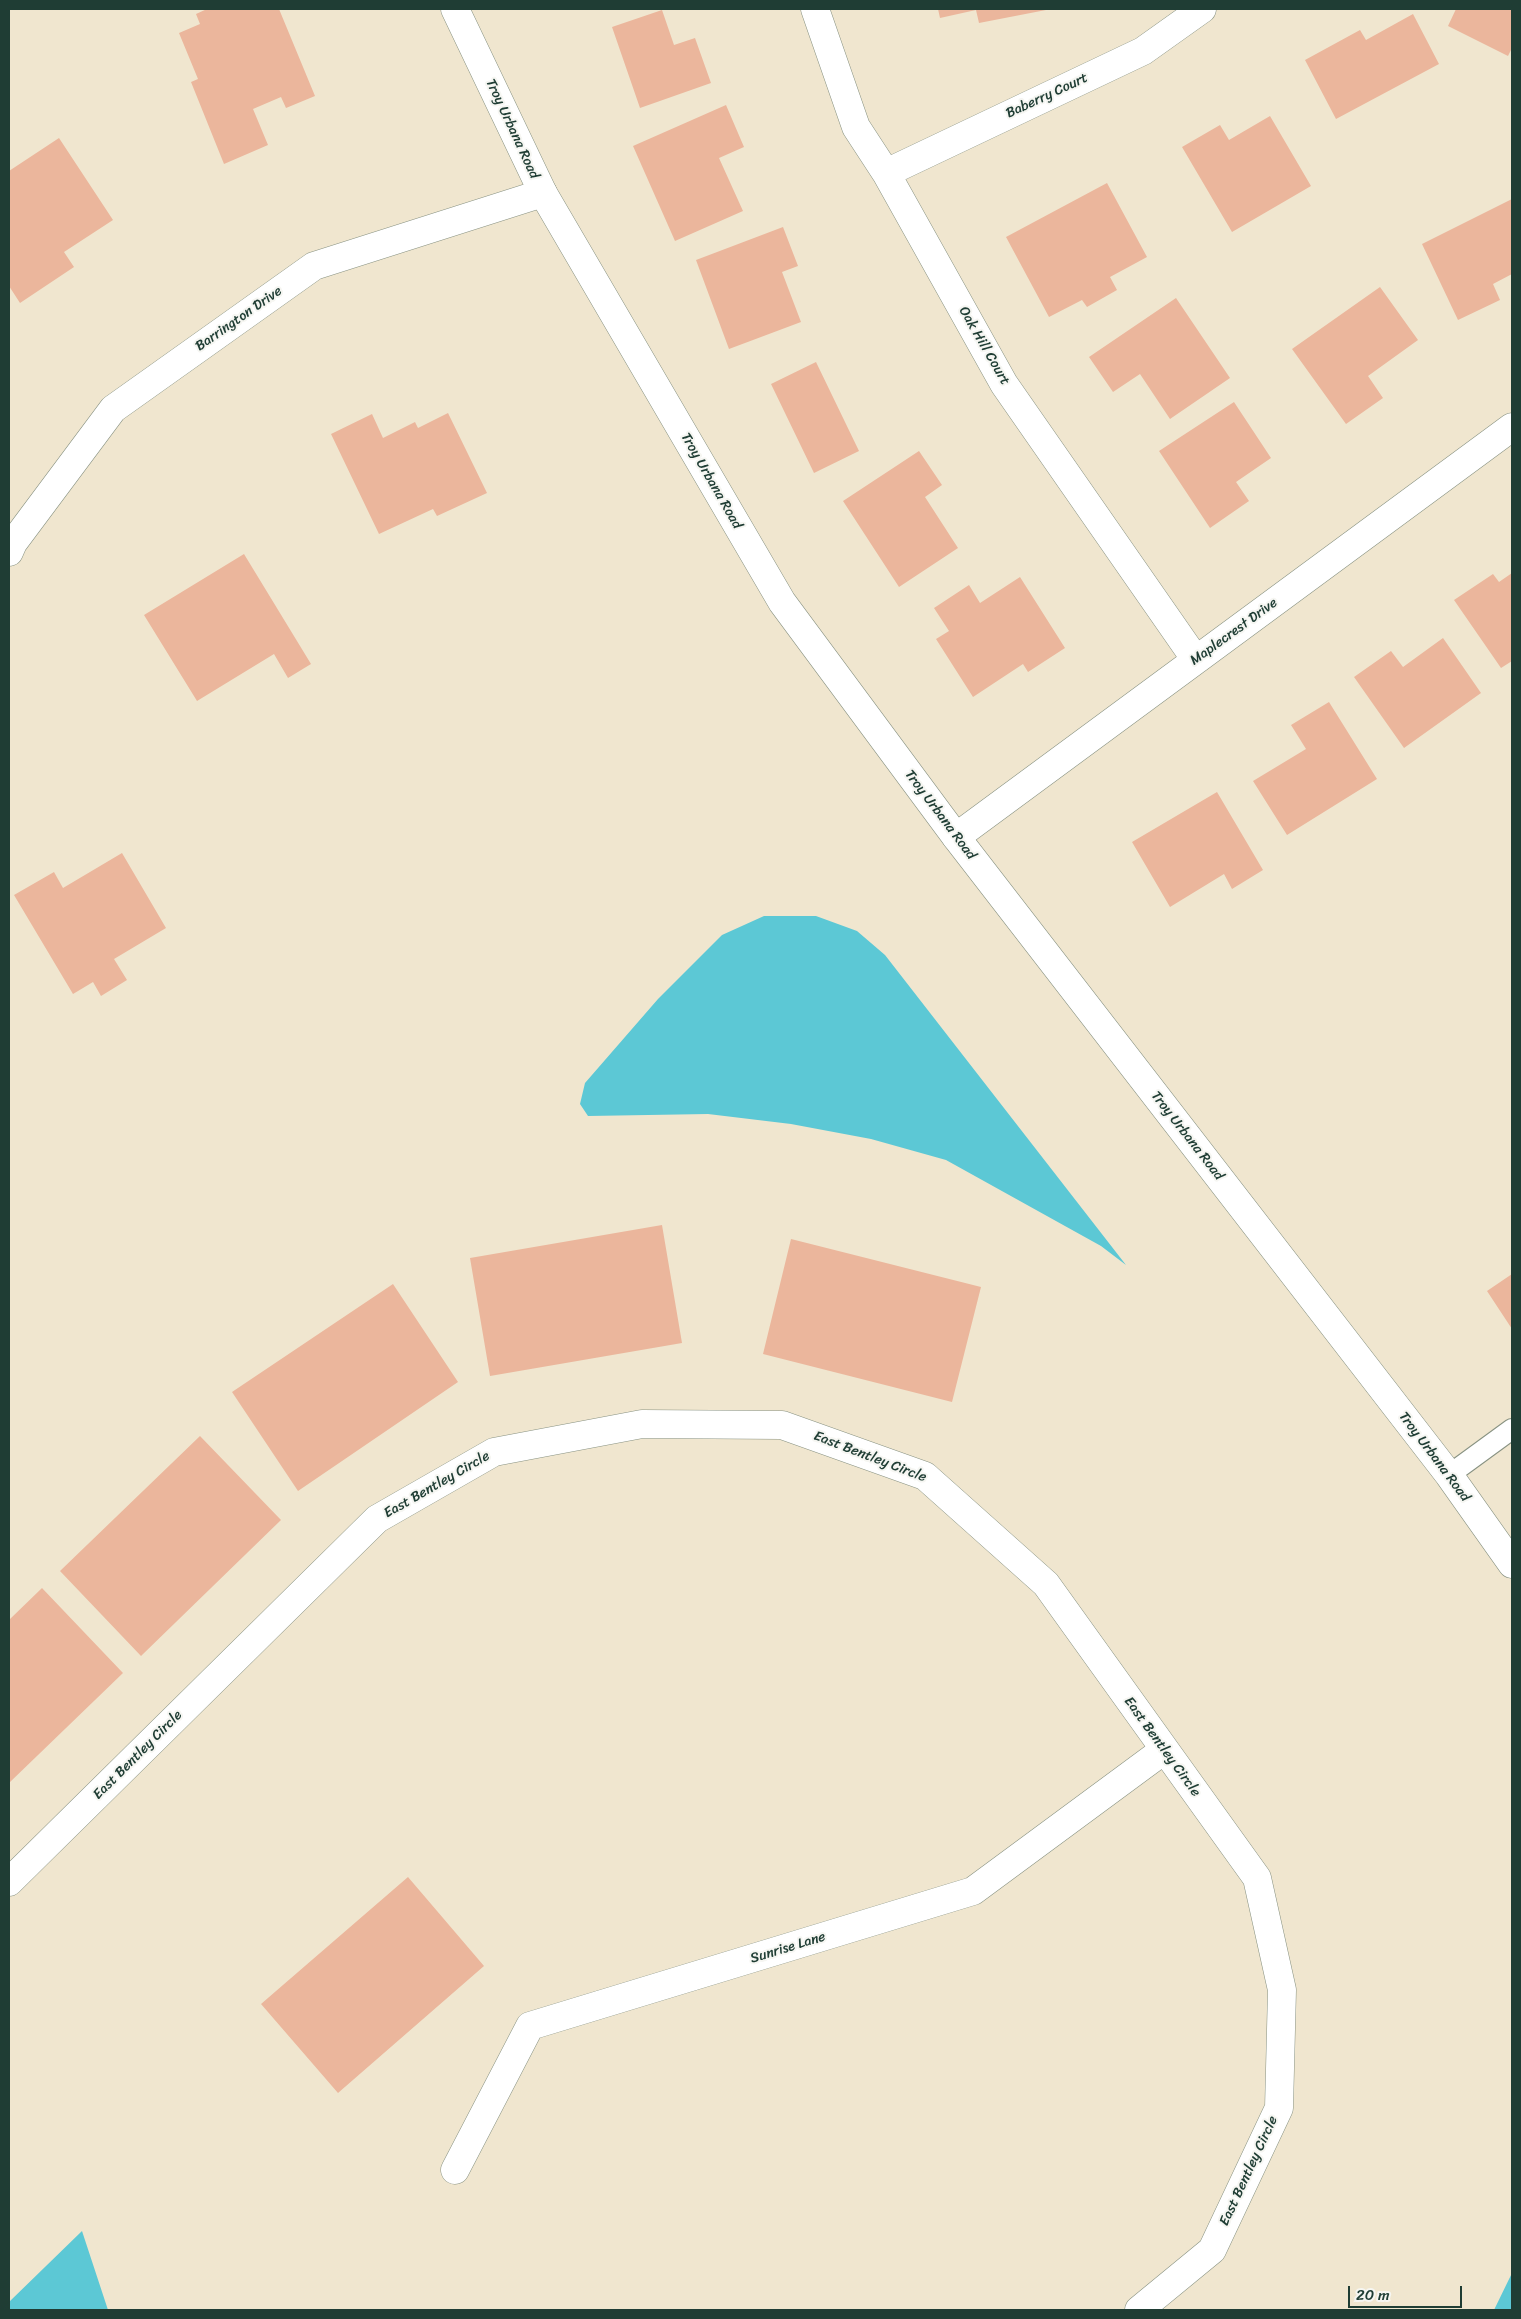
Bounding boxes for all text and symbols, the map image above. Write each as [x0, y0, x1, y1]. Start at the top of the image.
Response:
street label: Baberry Court [1003, 70, 1091, 122]
street label: Troy Urbana Road [482, 76, 542, 182]
street label: Barrington Drive [192, 283, 286, 355]
street label: Oak Hill Court [955, 304, 1013, 388]
street label: Troy Urbana Road [677, 430, 745, 532]
street label: Maplecrest Drive [1187, 595, 1281, 669]
street label: Troy Urbana Road [901, 767, 979, 863]
street label: Troy Urbana Road [1147, 1088, 1227, 1184]
street label: Troy Urbana Road [1395, 1409, 1473, 1505]
street label: East Bentley Circle [811, 1428, 929, 1486]
street label: East Bentley Circle [381, 1448, 493, 1522]
street label: East Bentley Circle [1120, 1694, 1204, 1800]
street label: East Bentley Circle [90, 1707, 186, 1803]
street label: Sunrise Lane [748, 1929, 828, 1967]
street label: East Bentley Circle [1216, 2113, 1282, 2229]
scale bar [1351, 2276, 1465, 2308]
text: 20 m [1356, 2282, 1390, 2308]

